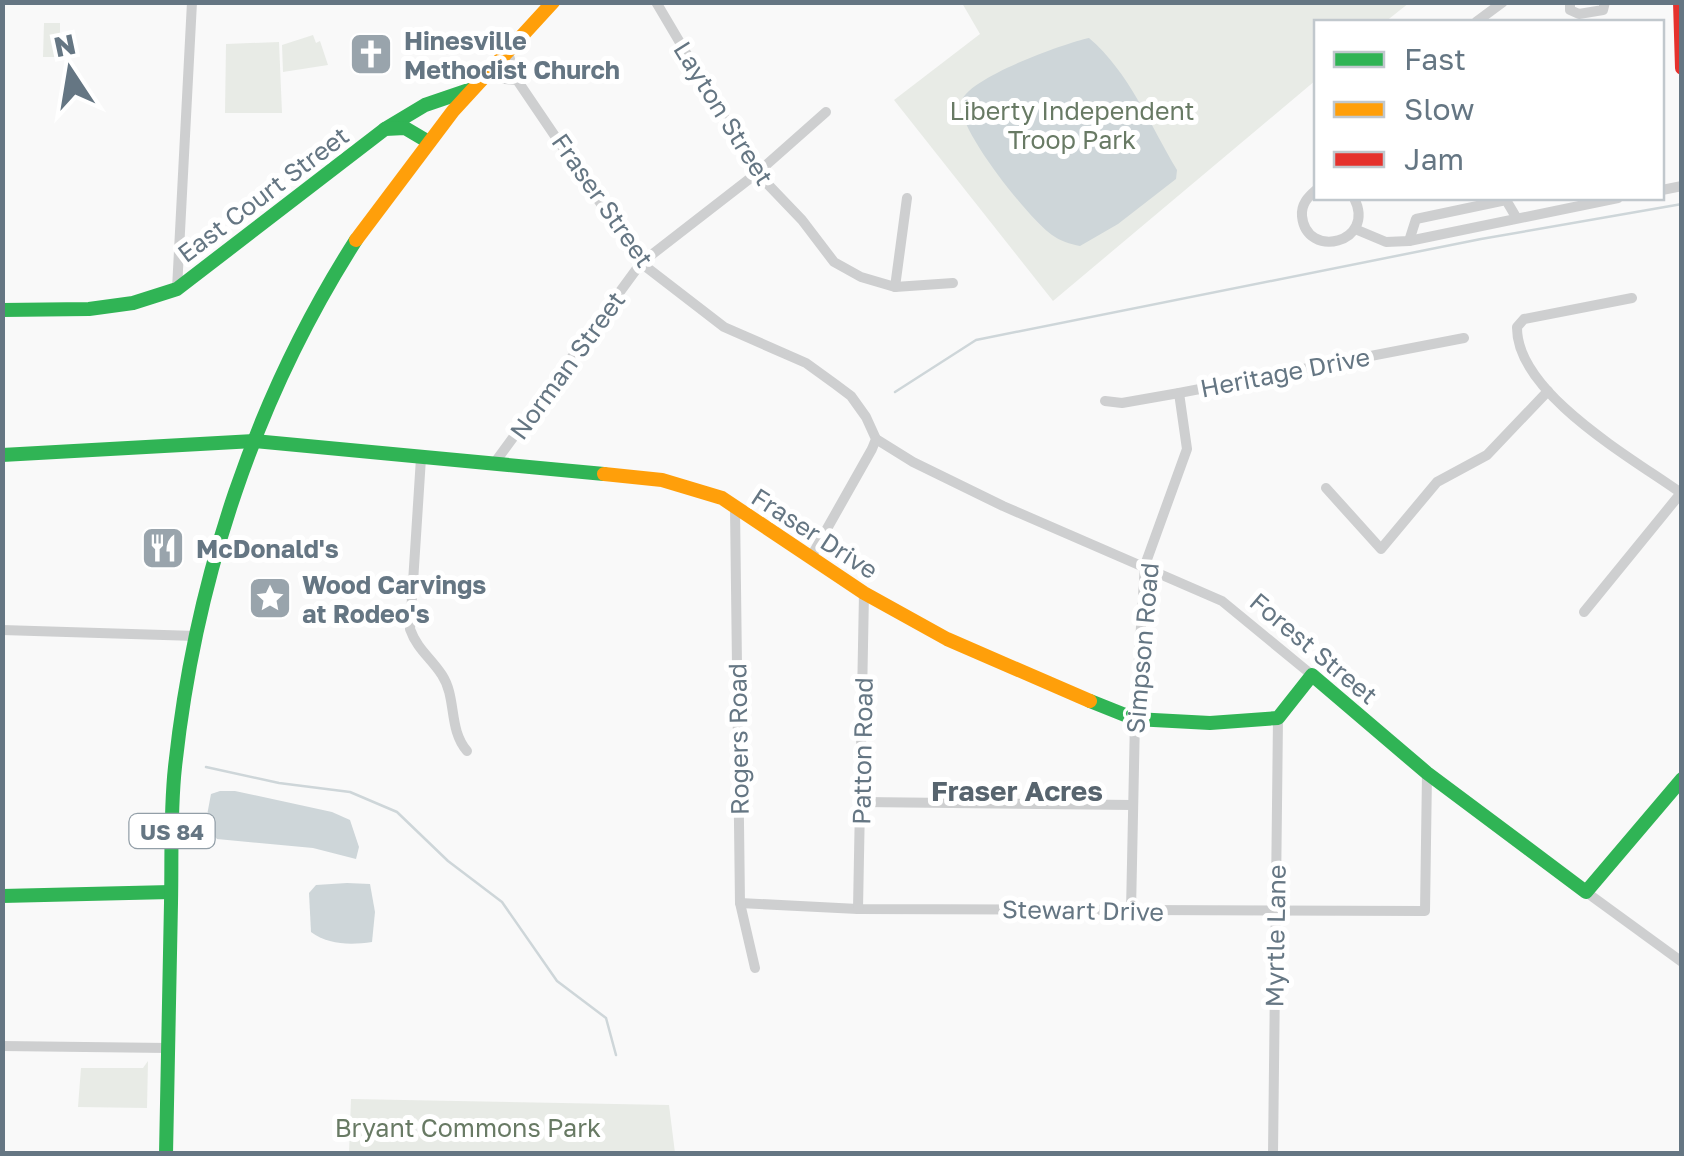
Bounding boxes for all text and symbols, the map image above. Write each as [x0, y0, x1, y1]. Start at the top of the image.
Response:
north arrow [20, 20, 120, 120]
legend [1314, 20, 1664, 200]
place label: Hinesville Methodist Church [404, 25, 620, 85]
text: N [51, 27, 79, 63]
church icon: Hinesville Methodist Church [348, 31, 394, 77]
street label: Layton Street [668, 35, 780, 191]
text: Fast [1404, 41, 1466, 77]
text: Slow [1404, 91, 1475, 127]
park label: Liberty Independent Troop Park [949, 95, 1195, 155]
street label: East Court Street [171, 120, 355, 268]
street label: Fraser Street [545, 127, 661, 273]
text: Jam [1404, 141, 1464, 177]
street label: Norman Street [503, 285, 631, 445]
street label: Heritage Drive [1198, 340, 1372, 404]
street label: Fraser Drive [746, 481, 884, 585]
restaurant icon: McDonald's [140, 525, 186, 571]
place label: McDonald's [196, 533, 339, 564]
street label: Simpson Road [1119, 561, 1165, 735]
place label: Wood Carvings at Rodeo's [302, 569, 486, 629]
place icon: Wood Carvings at Rodeo's [247, 575, 293, 621]
street label: Forest Street [1244, 586, 1384, 710]
street label: Rogers Road [721, 663, 755, 815]
street label: Patton Road [845, 677, 879, 825]
district label: Fraser Acres [931, 774, 1103, 807]
road number: US 84 [130, 814, 214, 848]
street label: Myrtle Lane [1258, 864, 1292, 1008]
street label: Stewart Drive [1002, 893, 1164, 927]
park label: Bryant Commons Park [335, 1112, 601, 1143]

